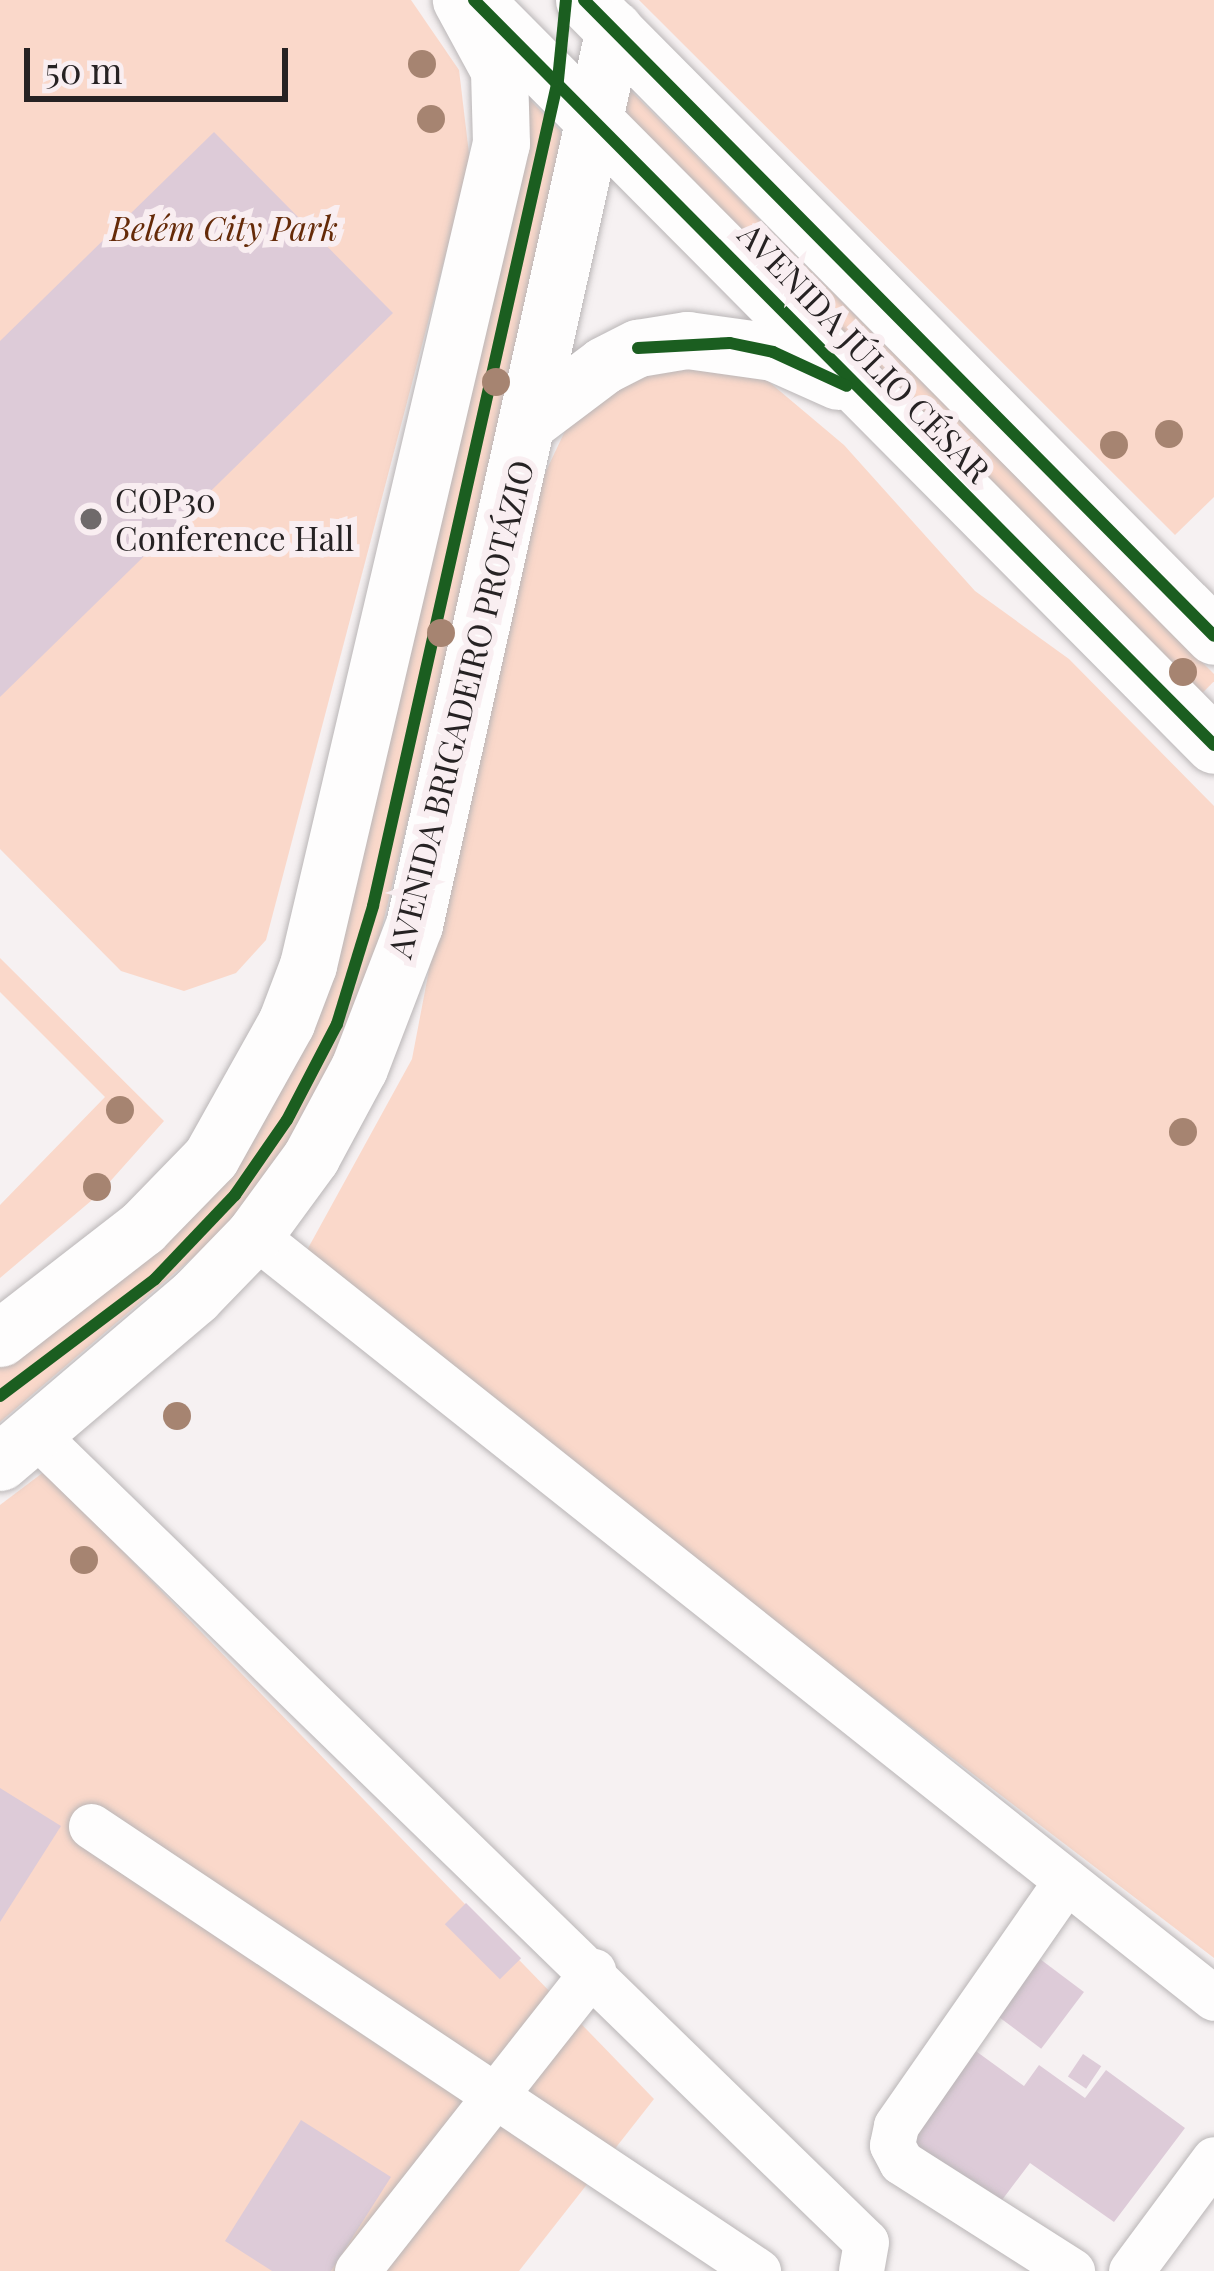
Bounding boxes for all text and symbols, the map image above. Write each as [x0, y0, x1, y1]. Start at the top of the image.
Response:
scale bar [30, 24, 294, 98]
text: 50 m [45, 45, 122, 93]
park label: Belém City Park [110, 208, 338, 248]
street label: AVENIDA JÚLIO CÉSAR [731, 214, 999, 490]
street label: AVENIDA BRIGADEIRO PROTÁZIO [379, 456, 541, 962]
place label: COP30 Conference Hall [115, 480, 354, 558]
marker: COP30 Conference Hall [78, 506, 104, 532]

